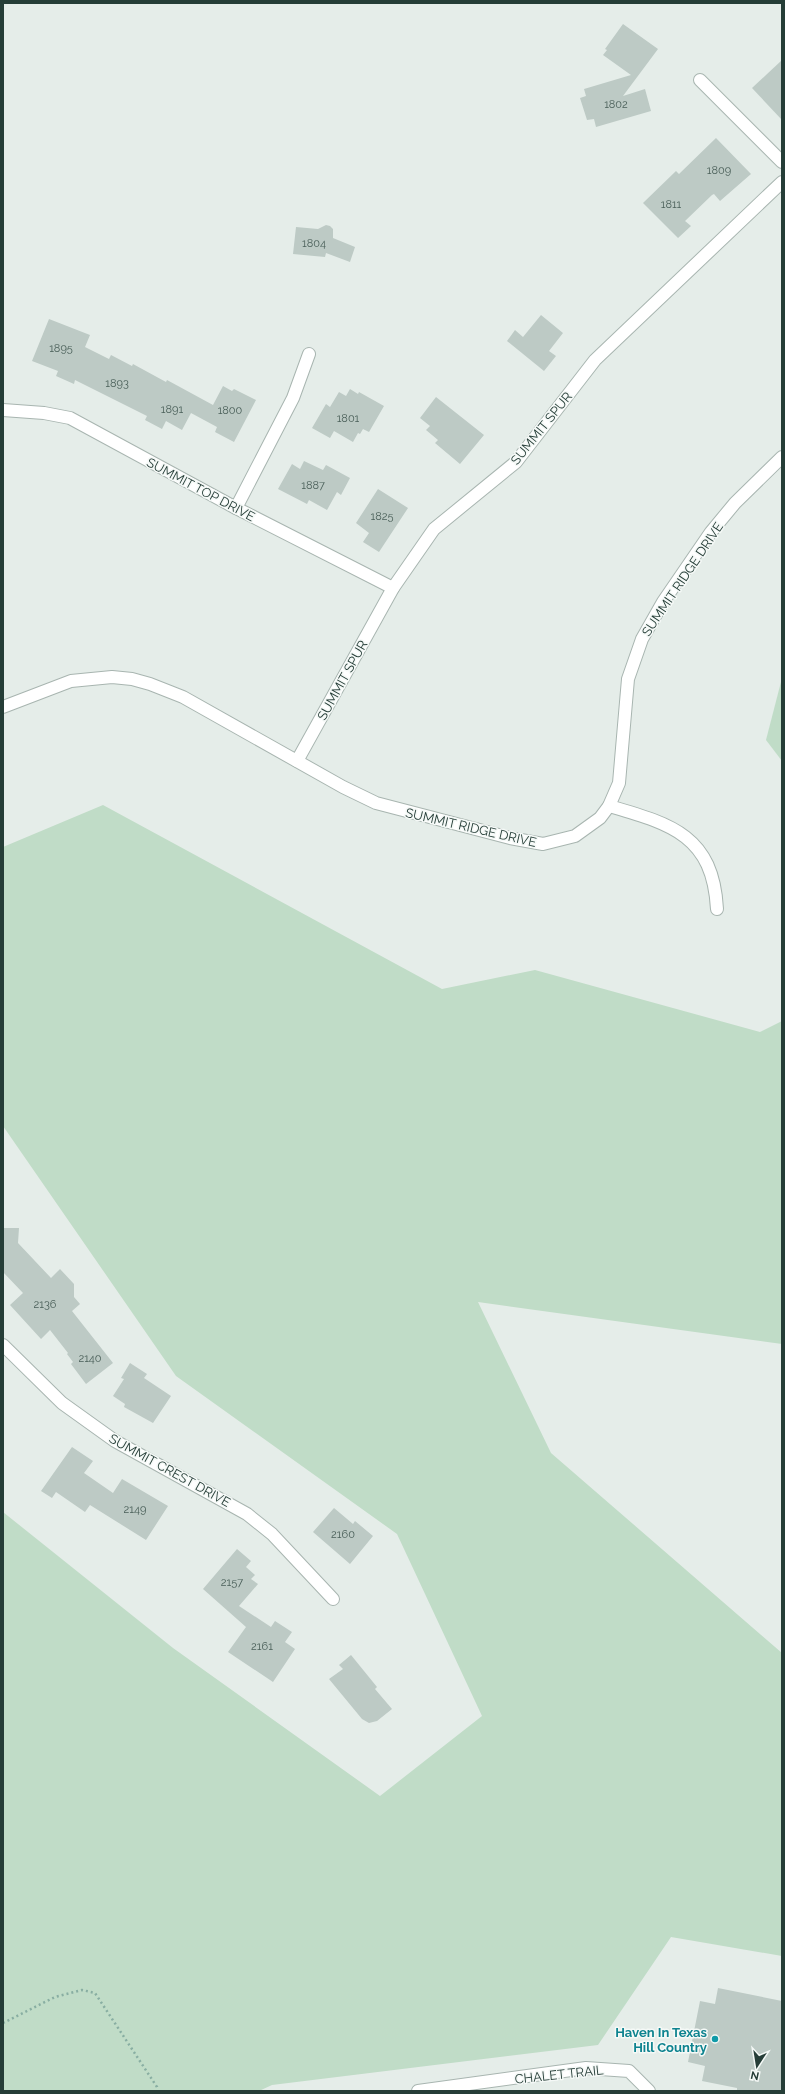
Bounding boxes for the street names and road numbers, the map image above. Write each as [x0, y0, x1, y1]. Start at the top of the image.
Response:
street label: SUMMIT SPUR [508, 389, 575, 468]
street label: SUMMIT TOP DRIVE [144, 455, 258, 524]
street label: SUMMIT RIDGE DRIVE [639, 520, 726, 639]
street label: SUMMIT SPUR [314, 638, 371, 723]
street label: SUMMIT RIDGE DRIVE [404, 805, 538, 850]
street label: SUMMIT CREST DRIVE [106, 1431, 233, 1510]
street label: CHALET TRAIL [514, 2062, 605, 2087]

